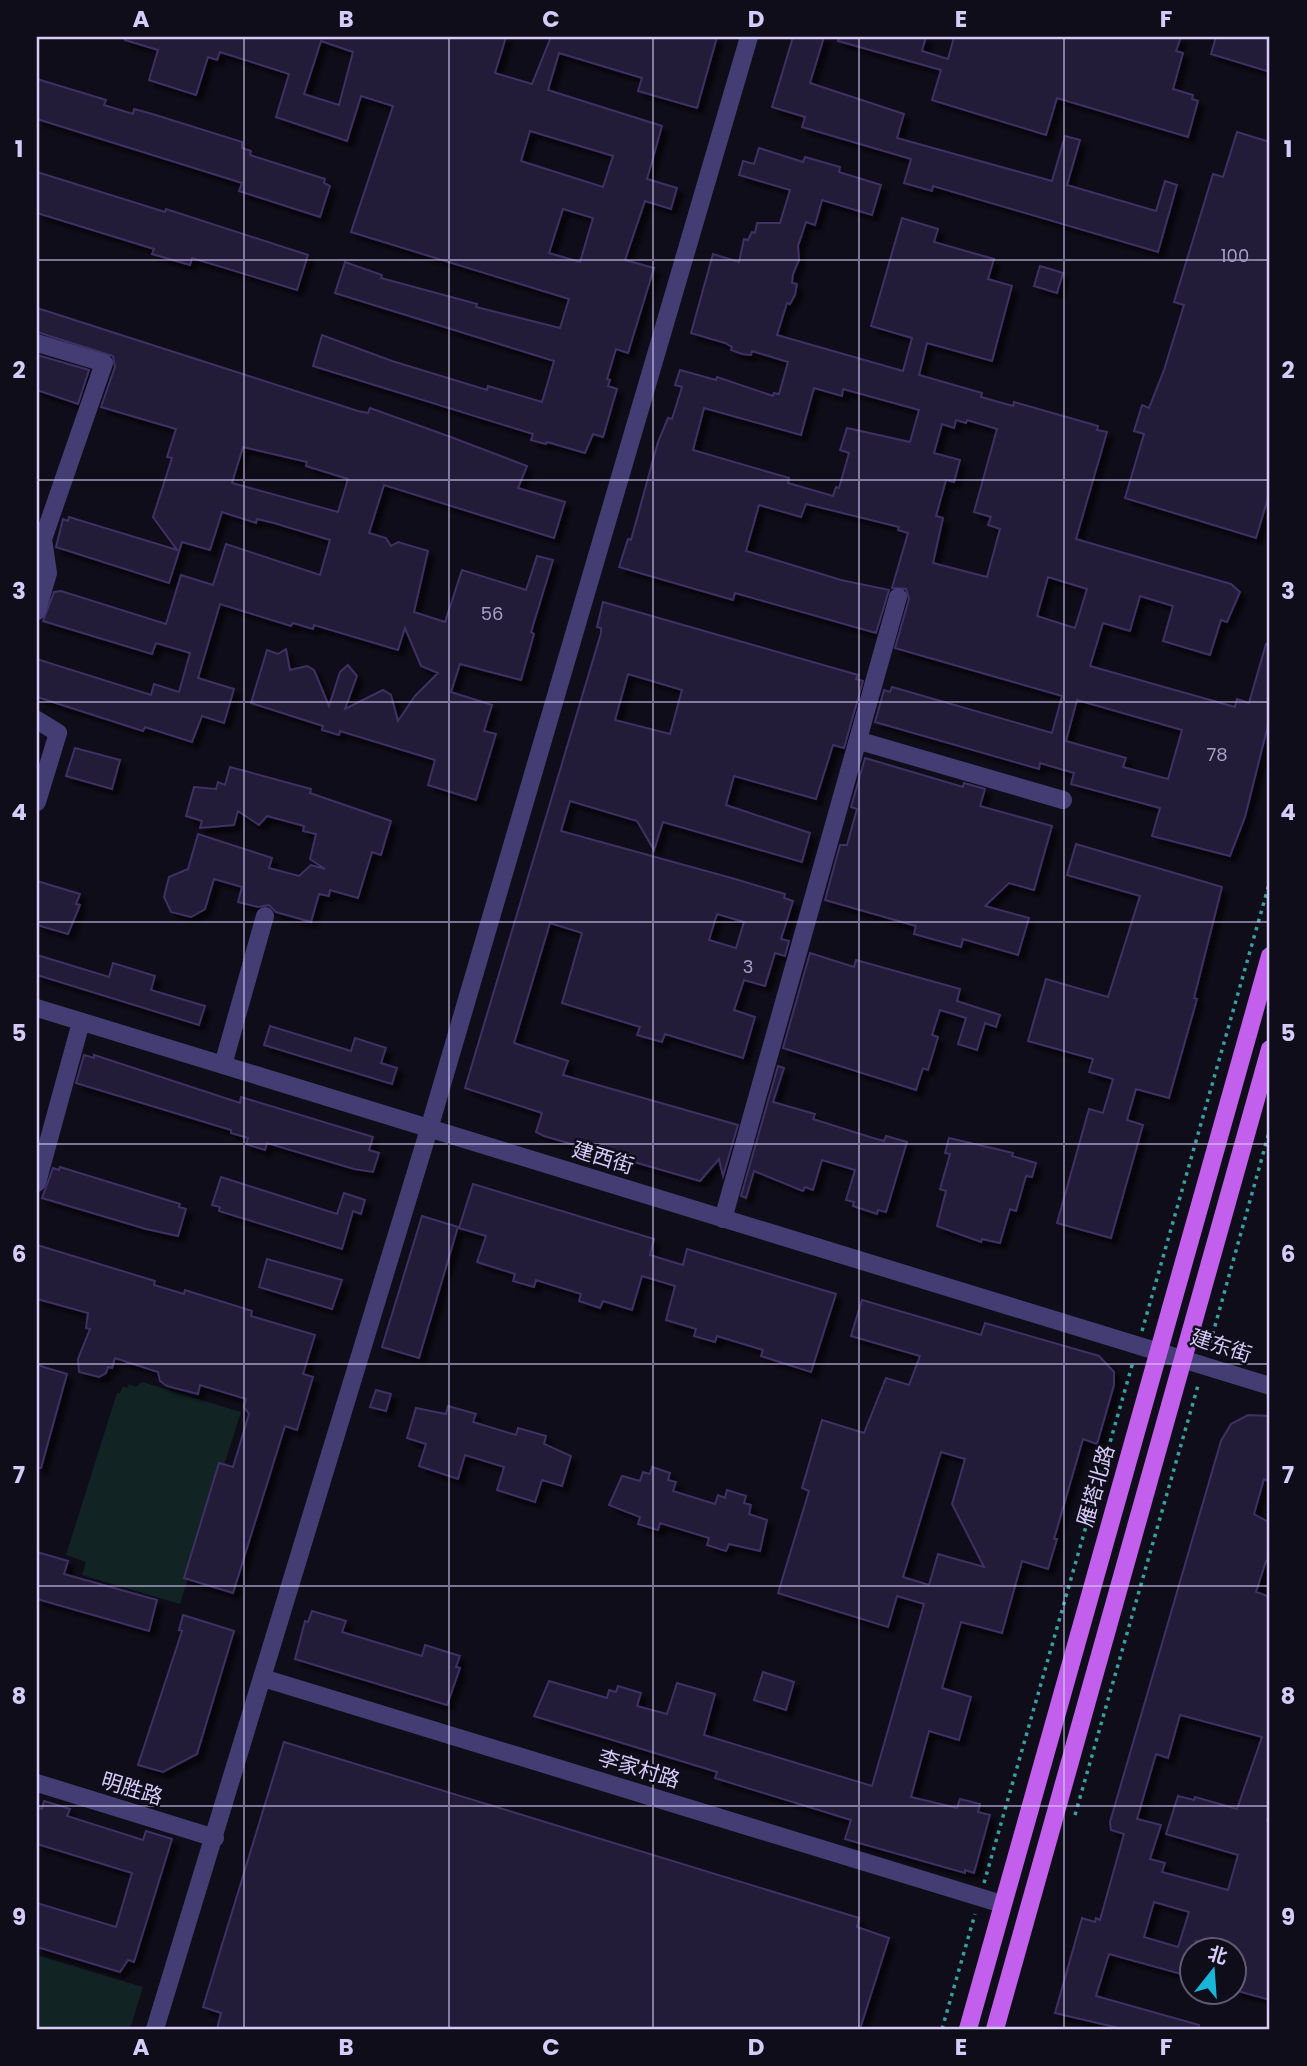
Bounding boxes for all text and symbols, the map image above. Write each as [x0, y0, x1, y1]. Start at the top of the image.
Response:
text: A [133, 3, 150, 35]
text: B [338, 3, 354, 35]
text: C [542, 3, 560, 35]
text: D [748, 3, 764, 35]
text: E [955, 3, 967, 35]
text: F [1160, 3, 1172, 35]
text: 1 [15, 133, 23, 165]
text: 1 [1284, 133, 1292, 165]
house number: 100 [1221, 243, 1249, 268]
text: 2 [12, 354, 26, 386]
text: 2 [1281, 354, 1295, 386]
text: 3 [12, 575, 26, 607]
text: 3 [1281, 575, 1295, 607]
house number: 56 [481, 601, 503, 626]
house number: 78 [1206, 742, 1228, 767]
text: 4 [11, 796, 27, 828]
text: 4 [1280, 796, 1296, 828]
house number: 3 [743, 954, 753, 979]
text: 5 [12, 1017, 26, 1049]
text: 5 [1281, 1017, 1295, 1049]
street label: 建西街 [569, 1134, 638, 1181]
text: 6 [12, 1238, 26, 1270]
text: 6 [1281, 1238, 1295, 1270]
street label: 建东街 [1187, 1322, 1256, 1369]
street label: 雁塔北路 [1070, 1441, 1121, 1530]
text: 7 [13, 1459, 25, 1491]
text: 7 [1282, 1459, 1294, 1491]
text: 8 [12, 1680, 26, 1712]
text: 8 [1281, 1680, 1295, 1712]
street label: 李家村路 [595, 1742, 684, 1795]
street label: 明胜路 [98, 1765, 167, 1812]
text: 9 [12, 1901, 26, 1933]
text: 9 [1281, 1901, 1295, 1933]
north arrow [1178, 1937, 1248, 2007]
text: 北 [1205, 1940, 1231, 1971]
text: A [133, 2031, 150, 2063]
text: B [338, 2031, 354, 2063]
text: C [542, 2031, 560, 2063]
text: D [748, 2031, 764, 2063]
text: E [955, 2031, 967, 2063]
text: F [1160, 2031, 1172, 2063]

